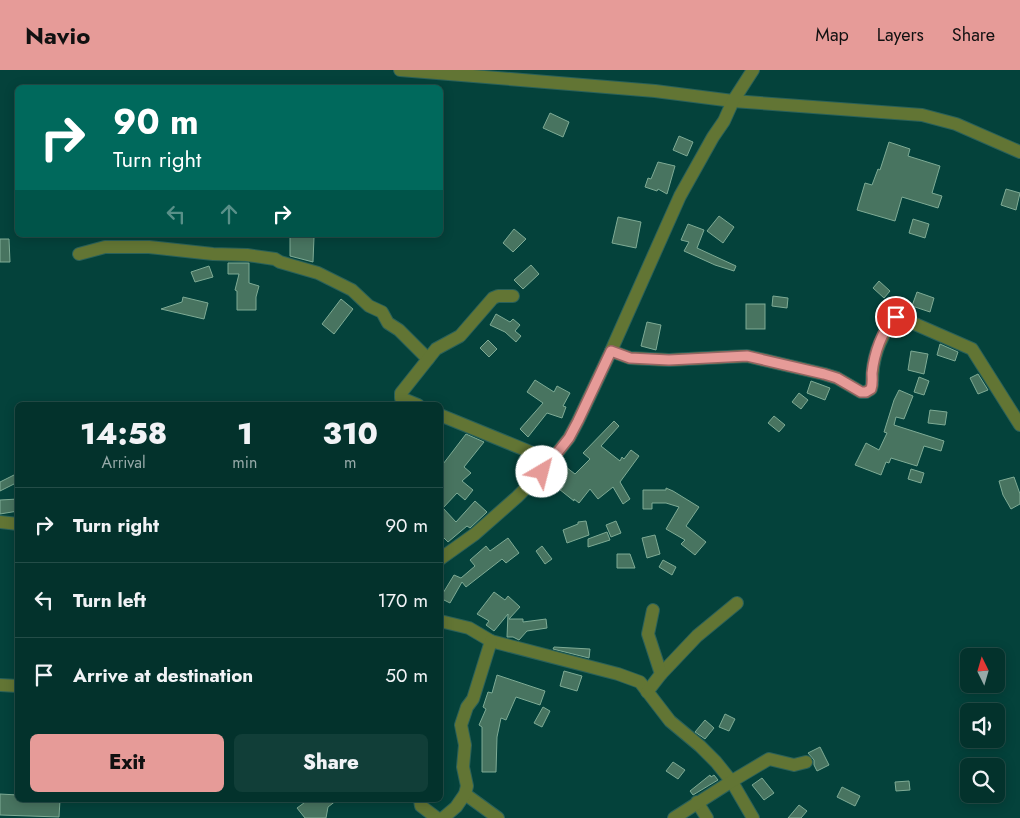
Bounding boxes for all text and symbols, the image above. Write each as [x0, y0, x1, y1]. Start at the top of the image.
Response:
text: Navio [25, 18, 90, 53]
text: Map [815, 22, 849, 48]
text: Layers [877, 22, 924, 48]
text: Share [952, 22, 995, 48]
text: 90 m [113, 97, 199, 147]
icon: right [30, 105, 95, 170]
text: Turn right [113, 143, 201, 175]
icon: left [162, 200, 190, 228]
icon: ahead [215, 200, 243, 228]
icon: right [268, 200, 296, 228]
pin [875, 296, 917, 338]
icon: arrive [882, 303, 910, 331]
text: 14:58 [80, 412, 167, 455]
text: 1 [237, 412, 253, 455]
text: 310 [322, 412, 378, 455]
position arrow [515, 445, 567, 497]
text: Arrival [102, 451, 146, 474]
text: min [232, 451, 257, 474]
text: m [344, 451, 356, 474]
icon: right [30, 511, 58, 539]
text: Turn right [73, 512, 159, 539]
text: 90 m [385, 512, 428, 539]
icon: left [30, 586, 58, 614]
text: Turn left [73, 587, 146, 614]
text: 170 m [378, 587, 428, 614]
north arrow [960, 648, 1005, 692]
map controls [960, 648, 1005, 803]
icon: arrive [30, 661, 58, 689]
text: Arrive at destination [73, 662, 253, 689]
text: 50 m [385, 662, 428, 689]
button: sound [960, 703, 1005, 748]
button: Exit [30, 734, 224, 792]
button: Share [234, 734, 428, 792]
button: search [960, 758, 1005, 803]

